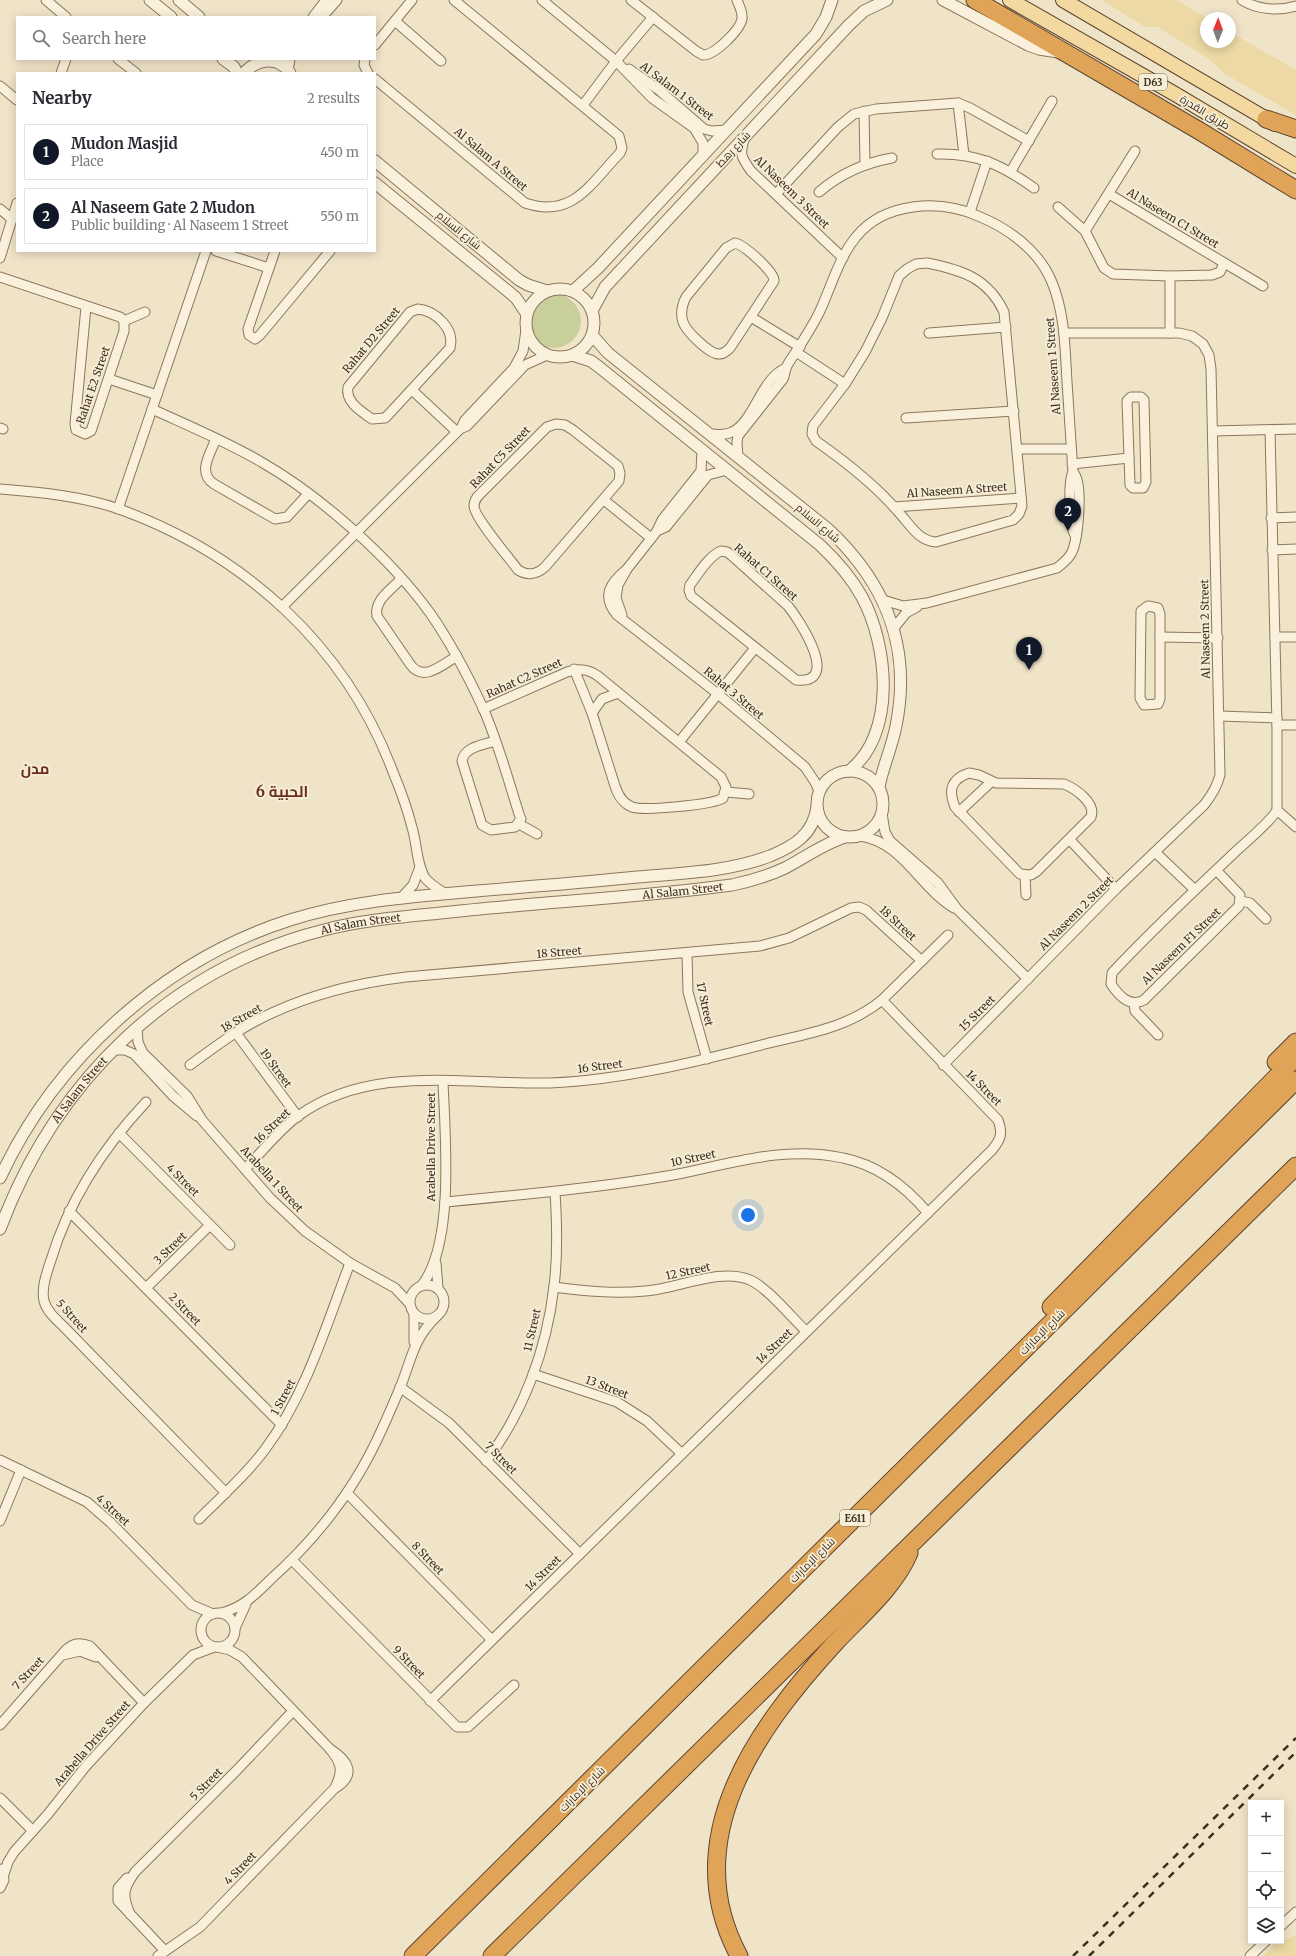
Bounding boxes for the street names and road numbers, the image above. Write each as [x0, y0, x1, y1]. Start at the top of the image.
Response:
street label: Al Salam 1 Street [637, 58, 717, 124]
road number: D63 [1139, 74, 1167, 90]
street label: طريق القدرة [1177, 92, 1233, 132]
street label: Al Salam A Street [451, 124, 531, 194]
street label: شارع رهط [713, 128, 754, 171]
street label: Al Naseem 3 Street [751, 152, 833, 232]
street label: Al Naseem C1 Street [1123, 184, 1222, 251]
street label: شارع السلام [433, 208, 484, 253]
street label: Rahat D2 Street [339, 303, 403, 376]
street label: Al Naseem 1 Street [1043, 316, 1063, 416]
street label: Rahat E2 Street [73, 344, 113, 426]
street label: Rahat C5 Street [467, 423, 534, 491]
street label: Al Naseem A Street [905, 479, 1008, 501]
street label: شارع السلام [792, 500, 843, 546]
street label: Rahat C1 Street [731, 541, 801, 604]
street label: Al Naseem 2 Street [1197, 578, 1213, 680]
street label: Rahat C2 Street [484, 655, 565, 701]
street label: Rahat 3 Street [701, 664, 767, 723]
street label: Al Naseem 2 Street [1035, 872, 1117, 954]
street label: Al Salam Street [641, 879, 725, 902]
street label: 18 Street [877, 902, 920, 944]
street label: Al Naseem F1 Street [1138, 904, 1224, 988]
street label: Al Salam Street [318, 910, 402, 938]
street label: 18 Street [536, 943, 583, 961]
street label: 17 Street [694, 981, 717, 1028]
street label: 15 Street [956, 992, 998, 1034]
street label: 18 Street [218, 1000, 265, 1035]
street label: 19 Street [257, 1046, 295, 1091]
street label: Al Salam Street [48, 1053, 111, 1127]
street label: 16 Street [577, 1056, 624, 1076]
street label: 14 Street [963, 1067, 1005, 1109]
street label: Arabella Drive Street [424, 1092, 438, 1203]
street label: 16 Street [251, 1105, 294, 1147]
street label: Arabella 1 Street [237, 1142, 307, 1216]
street label: 10 Street [669, 1146, 717, 1170]
street label: 4 Street [164, 1161, 203, 1200]
street label: 3 Street [151, 1228, 190, 1267]
street label: 12 Street [664, 1259, 712, 1283]
street label: 2 Street [166, 1290, 205, 1329]
street label: 5 Street [53, 1296, 91, 1336]
street label: 11 Street [520, 1306, 544, 1353]
street label: شارع الإمارات [1016, 1306, 1068, 1358]
street label: 14 Street [753, 1325, 796, 1367]
street label: 13 Street [583, 1372, 631, 1402]
street label: 1 Street [268, 1376, 299, 1418]
street label: 7 Street [482, 1439, 521, 1478]
street label: 4 Street [93, 1491, 133, 1529]
road number: E611 [840, 1510, 870, 1526]
street label: شارع الإمارات [786, 1534, 838, 1586]
street label: 8 Street [409, 1539, 448, 1578]
street label: 14 Street [522, 1552, 564, 1594]
street label: 9 Street [390, 1642, 429, 1682]
street label: 7 Street [9, 1653, 47, 1693]
street label: Arabella Drive Street [50, 1697, 134, 1789]
street label: شارع الإمارات [556, 1763, 608, 1815]
street label: 5 Street [187, 1764, 226, 1803]
street label: 4 Street [221, 1848, 260, 1888]

